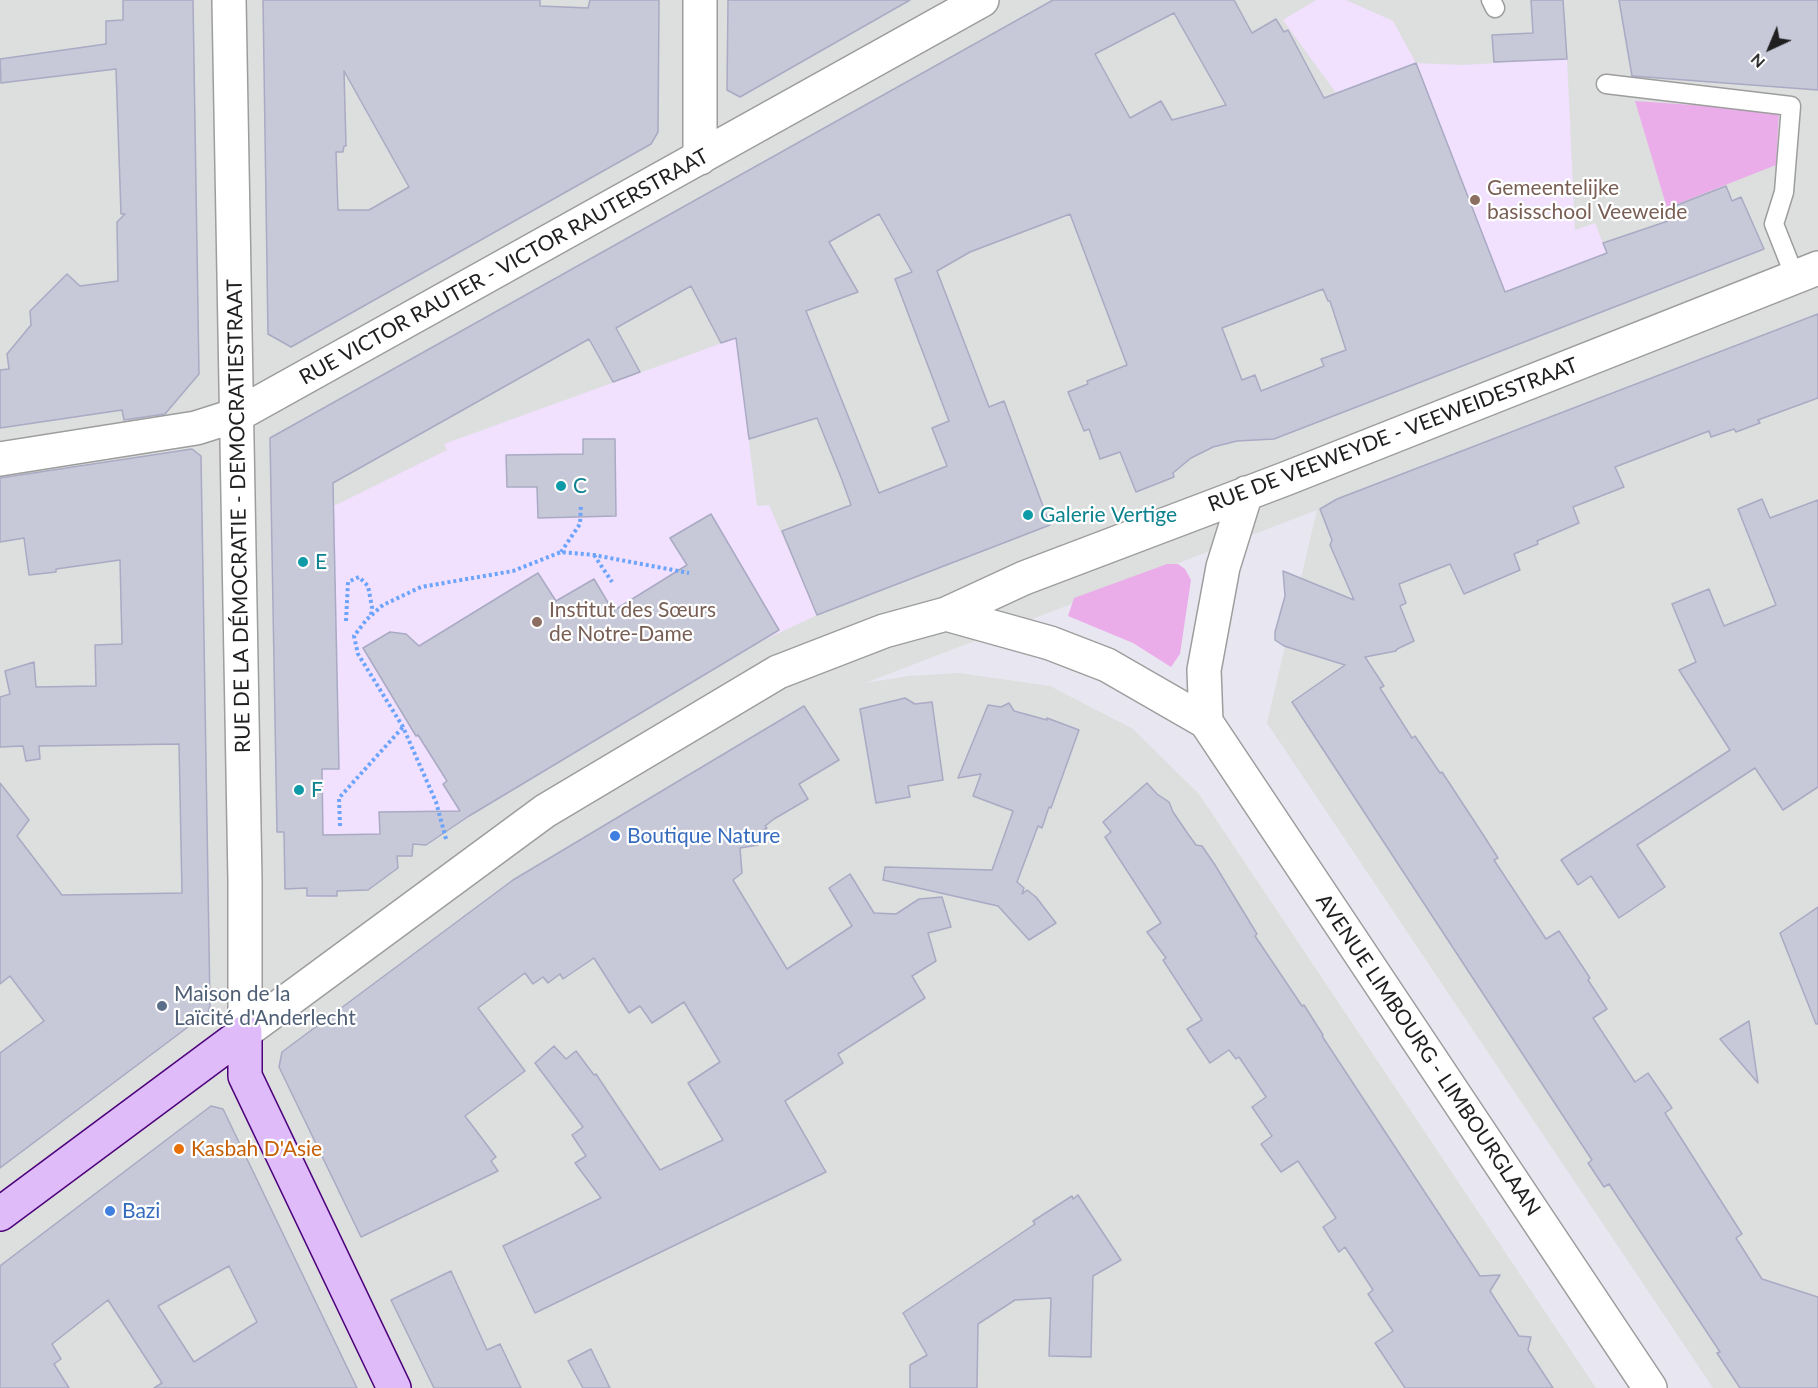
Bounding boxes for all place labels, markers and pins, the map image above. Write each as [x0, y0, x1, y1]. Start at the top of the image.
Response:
place label: Gemeentelijke basisschool Veeweide [1487, 175, 1687, 225]
marker: Gemeentelijke basisschool Veeweide [1468, 193, 1482, 207]
place label: C [573, 473, 587, 499]
marker: C [554, 479, 568, 493]
place label: Galerie Vertige [1040, 502, 1177, 528]
marker: Galerie Vertige [1021, 508, 1035, 522]
place label: E [315, 549, 327, 575]
marker: E [296, 555, 310, 569]
place label: Institut des Sœurs de Notre-Dame [549, 597, 716, 647]
marker: Institut des Sœurs de Notre-Dame [530, 615, 544, 629]
place label: F [311, 777, 323, 803]
marker: F [292, 783, 306, 797]
place label: Boutique Nature [627, 823, 780, 849]
marker: Boutique Nature [608, 829, 622, 843]
place label: Maison de la Laïcité d'Anderlecht [174, 981, 356, 1031]
marker: Maison de la Laïcité d'Anderlecht [155, 999, 169, 1013]
place label: Kasbah D'Asie [191, 1136, 322, 1162]
marker: Kasbah D'Asie [172, 1142, 186, 1156]
place label: Bazi [122, 1198, 160, 1224]
marker: Bazi [103, 1204, 117, 1218]

